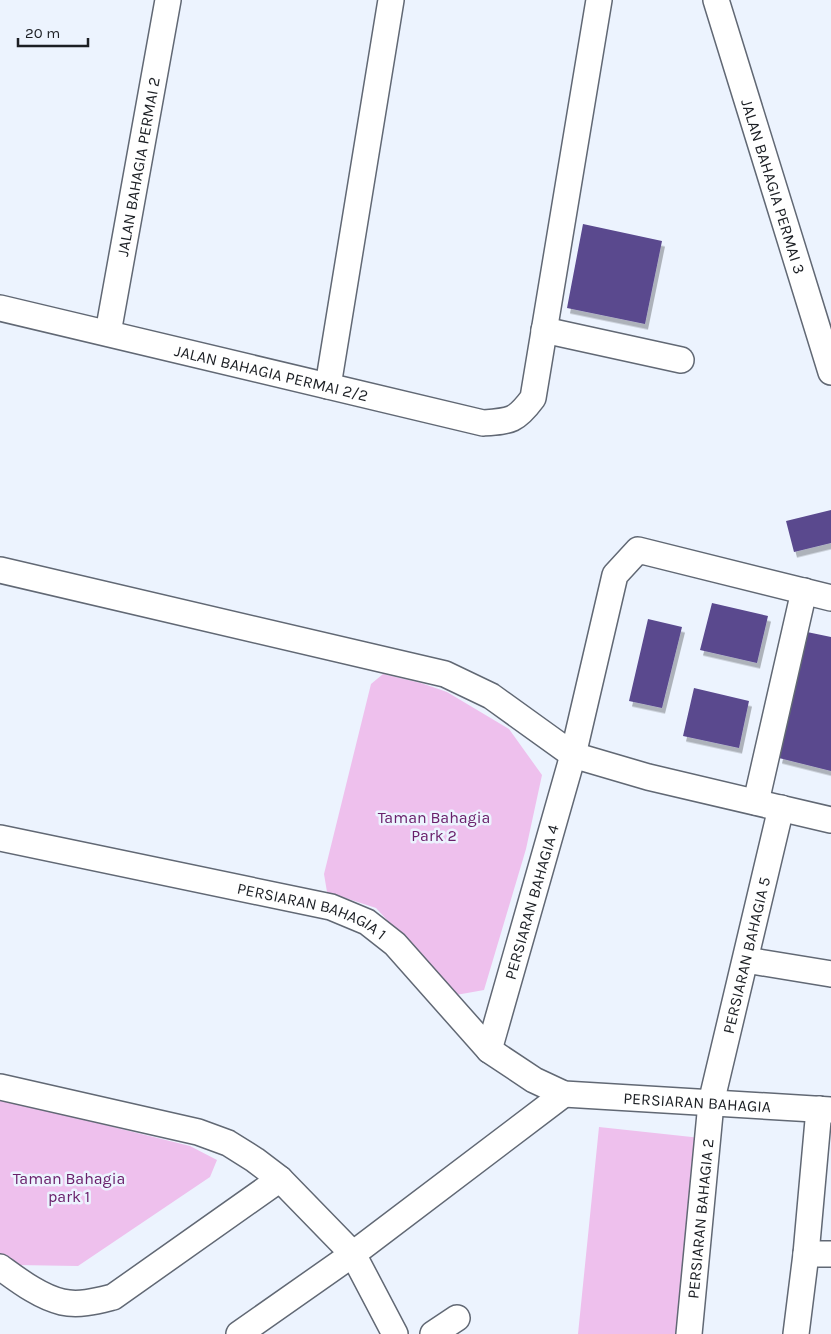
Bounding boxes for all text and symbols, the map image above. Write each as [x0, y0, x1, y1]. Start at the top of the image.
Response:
scale bar [18, 15, 88, 47]
text: 20 m [25, 24, 60, 42]
street label: JALAN BAHAGIA PERMAI 2 [112, 75, 163, 258]
street label: JALAN BAHAGIA PERMAI 3 [738, 96, 810, 276]
street label: JALAN BAHAGIA PERMAI 2/2 [173, 340, 370, 405]
park label: Taman Bahagia Park 2 [378, 808, 490, 845]
street label: PERSIARAN BAHAGIA 4 [500, 822, 562, 982]
street label: PERSIARAN BAHAGIA 5 [718, 875, 774, 1036]
street label: PERSIARAN BAHAGIA 1 [235, 878, 390, 943]
street label: PERSIARAN BAHAGIA [623, 1088, 772, 1116]
street label: PERSIARAN BAHAGIA 2 [683, 1138, 717, 1300]
park label: Taman Bahagia park 1 [13, 1169, 125, 1206]

